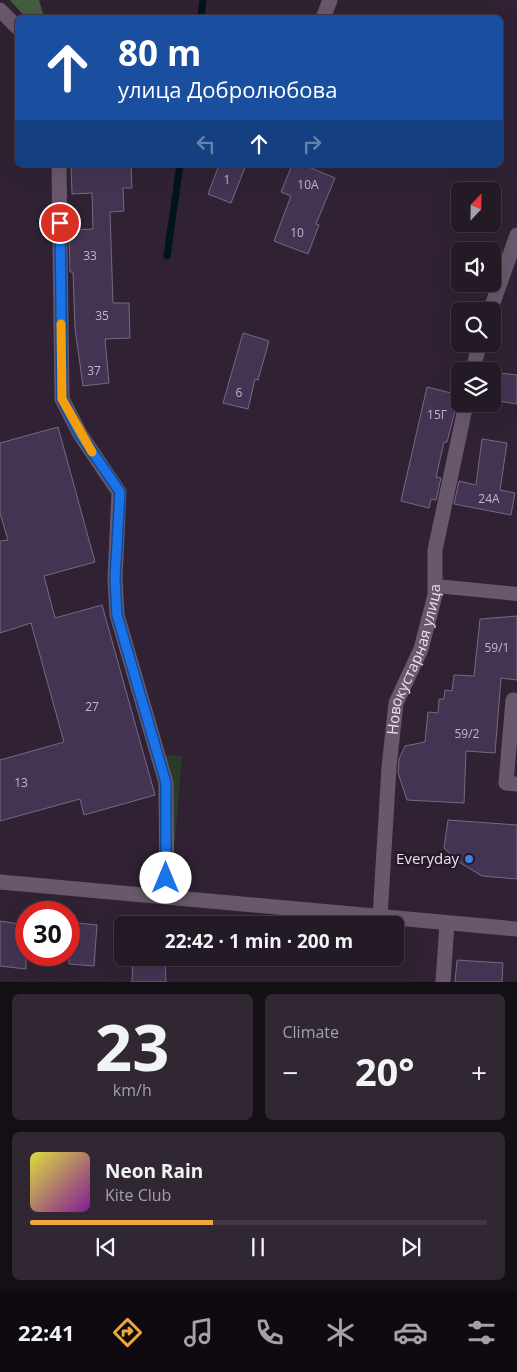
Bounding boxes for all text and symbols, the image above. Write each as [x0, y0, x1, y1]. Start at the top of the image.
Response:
text: 80 m [118, 29, 201, 76]
icon: ahead [35, 35, 100, 100]
text: улица Добролюбова [118, 74, 337, 104]
icon: left [192, 130, 220, 158]
icon: ahead [245, 130, 273, 158]
icon: right [298, 130, 326, 158]
house number: 1 [224, 171, 230, 188]
house number: 10А [297, 176, 319, 193]
north arrow [451, 182, 501, 232]
map controls [451, 182, 501, 412]
pin [39, 202, 81, 244]
icon: arrive [46, 209, 74, 237]
house number: 10 [290, 224, 304, 241]
button: sound [451, 242, 501, 292]
house number: 33 [83, 247, 97, 264]
button: search [451, 302, 501, 352]
house number: 35 [95, 307, 109, 324]
house number: 37 [87, 362, 101, 379]
button: layers [451, 362, 501, 412]
house number: 6 [236, 384, 243, 401]
house number: 15Г [427, 406, 447, 423]
house number: 24А [478, 490, 500, 507]
street label: Новокустарная улица [382, 584, 445, 736]
house number: 59/1 [485, 639, 509, 656]
house number: 27 [85, 698, 99, 715]
house number: 59/2 [455, 725, 480, 742]
house number: 13 [14, 774, 28, 791]
place label: Everyday [396, 848, 459, 868]
position arrow [139, 851, 191, 903]
marker: Everyday [463, 853, 475, 865]
speed limit sign: 30 [15, 901, 80, 966]
text: 22:42 · 1 min · 200 m [165, 928, 353, 954]
text: 23 [95, 1002, 169, 1090]
text: Climate [283, 1021, 339, 1043]
text: 20° [355, 1045, 415, 1097]
text: − [283, 1053, 299, 1091]
text: + [471, 1053, 487, 1091]
text: km/h [113, 1079, 152, 1101]
text: Neon Rain [105, 1158, 203, 1184]
text: Kite Club [105, 1184, 171, 1206]
icon: previous [92, 1233, 120, 1261]
icon: pause [244, 1233, 272, 1261]
icon: next [397, 1233, 425, 1261]
icon: directions [110, 1315, 145, 1350]
icon: music [181, 1315, 216, 1350]
icon: phone [252, 1315, 287, 1350]
icon: climate [323, 1315, 358, 1350]
icon: car [393, 1315, 428, 1350]
icon: filters [464, 1315, 499, 1350]
text: 22:41 [18, 1317, 74, 1347]

